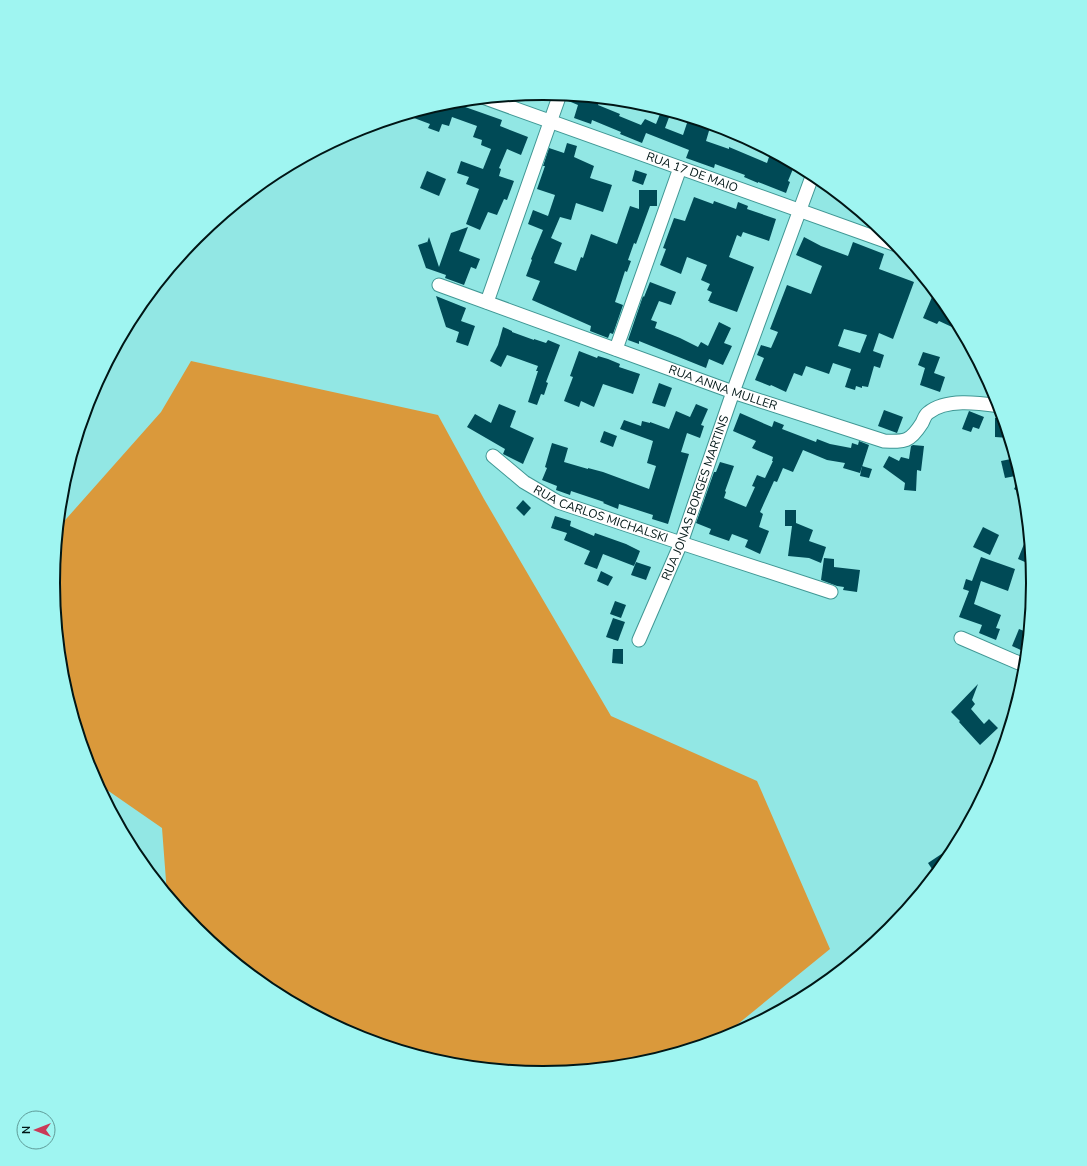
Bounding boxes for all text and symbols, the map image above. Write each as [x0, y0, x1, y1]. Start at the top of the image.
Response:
street label: RUA 17 DE MAIO [644, 148, 740, 196]
street label: RUA ANNA MULLER [666, 361, 779, 414]
street label: RUA JONAS BORGES MARTINS [658, 413, 732, 583]
street label: RUA CARLOS MICHALSKI [530, 481, 670, 546]
north arrow [16, 1110, 56, 1150]
text: N [19, 1126, 34, 1134]

